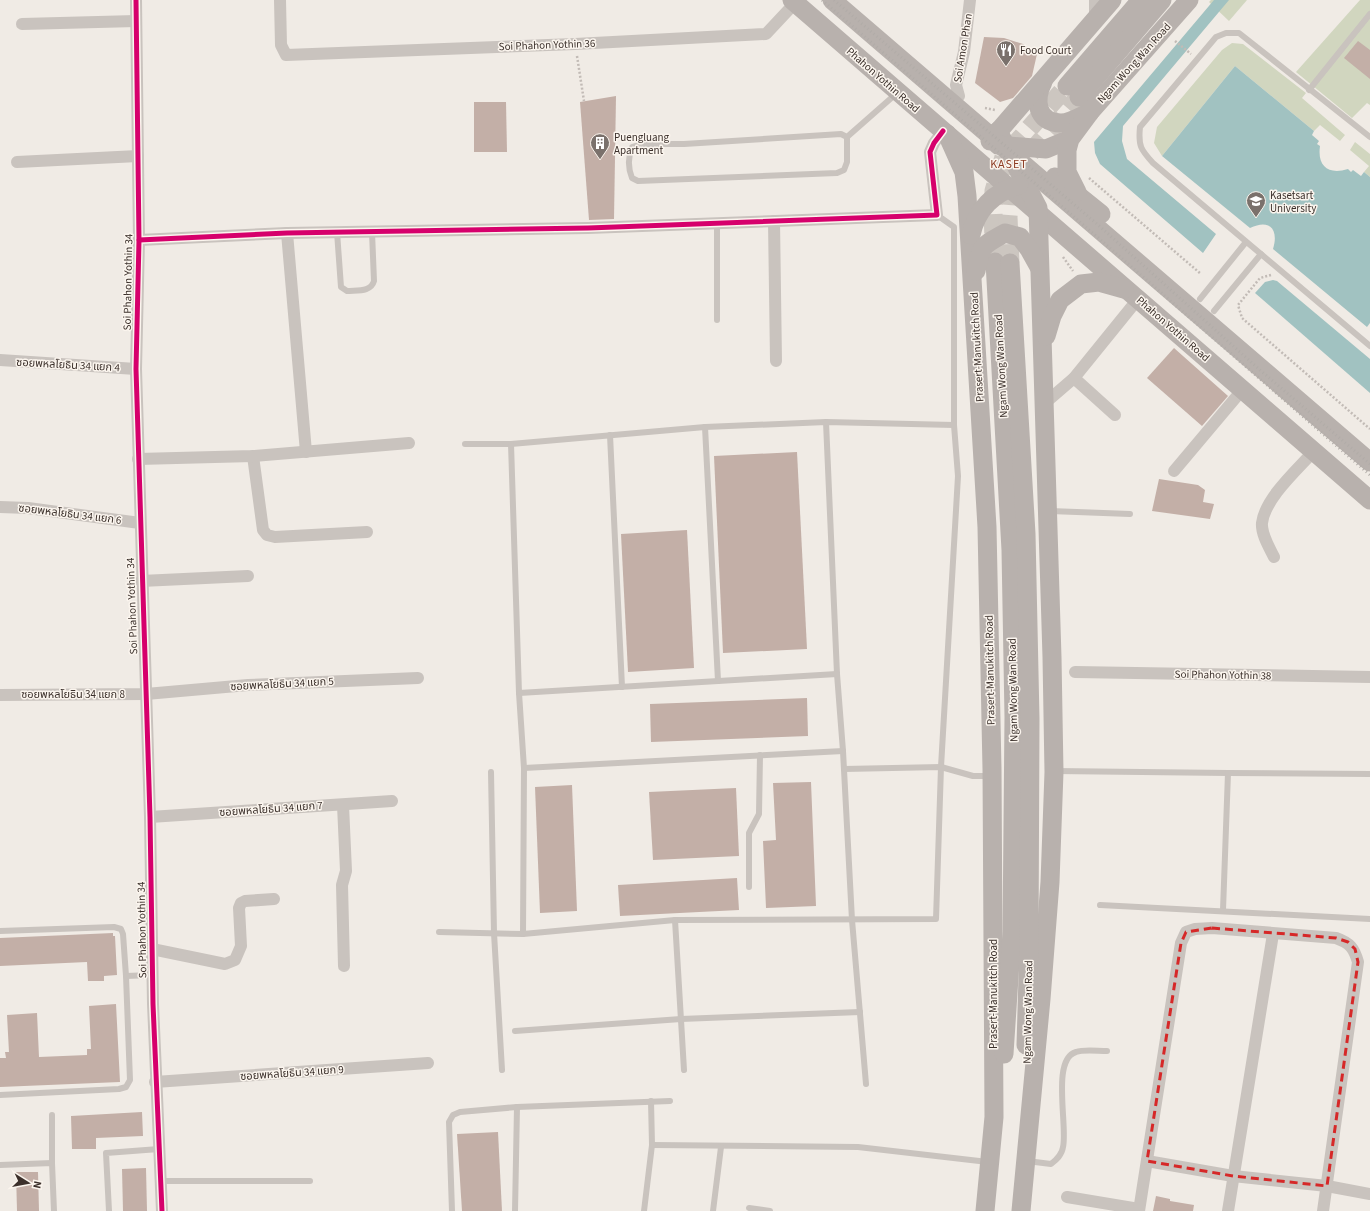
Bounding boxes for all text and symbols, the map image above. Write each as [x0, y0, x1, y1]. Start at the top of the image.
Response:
street label: Soi Amon Phan [950, 12, 976, 84]
street label: Ngam Wong Wan Road [1094, 20, 1174, 106]
street label: Soi Phahon Yothin 36 [498, 36, 596, 54]
restaurant icon: Food Court [995, 39, 1017, 67]
place label: Food Court [1020, 43, 1072, 58]
street label: Phahon Yothin Road [843, 44, 923, 116]
place label: Puengluang Apartment [614, 130, 670, 158]
building icon: Puengluang Apartment [589, 132, 611, 160]
district label: KASET [990, 156, 1028, 173]
place label: Kasetsart University [1270, 188, 1316, 216]
school or university icon: Kasetsart University [1245, 190, 1267, 218]
street label: Soi Phahon Yothin 34 [120, 233, 136, 331]
street label: Prasert-Manukitch Road [967, 292, 987, 402]
street label: Phahon Yothin Road [1133, 293, 1213, 365]
street label: Ngam Wong Wan Road [991, 314, 1011, 418]
street label: ซอยพหลโยธิน 34 แยก 4 [16, 355, 121, 375]
street label: ซอยพหลโยธิน 34 แยก 6 [18, 500, 123, 528]
street label: Soi Phahon Yothin 34 [123, 557, 141, 655]
street label: Prasert-Manukitch Road [982, 615, 998, 725]
street label: Ngam Wong Wan Road [1005, 638, 1021, 742]
street label: Soi Phahon Yothin 38 [1174, 667, 1272, 683]
street label: ซอยพหลโยธิน 34 แยก 5 [230, 674, 334, 694]
street label: ซอยพหลโยธิน 34 แยก 8 [21, 687, 125, 702]
street label: ซอยพหลโยธิน 34 แยก 7 [219, 798, 323, 820]
street label: Soi Phahon Yothin 34 [134, 881, 150, 979]
street label: Prasert-Manukitch Road [986, 939, 1001, 1049]
street label: Ngam Wong Wan Road [1020, 960, 1036, 1064]
street label: ซอยพหลโยธิน 34 แยก 9 [240, 1062, 344, 1084]
north arrow [8, 1163, 48, 1203]
text: N [29, 1180, 45, 1190]

